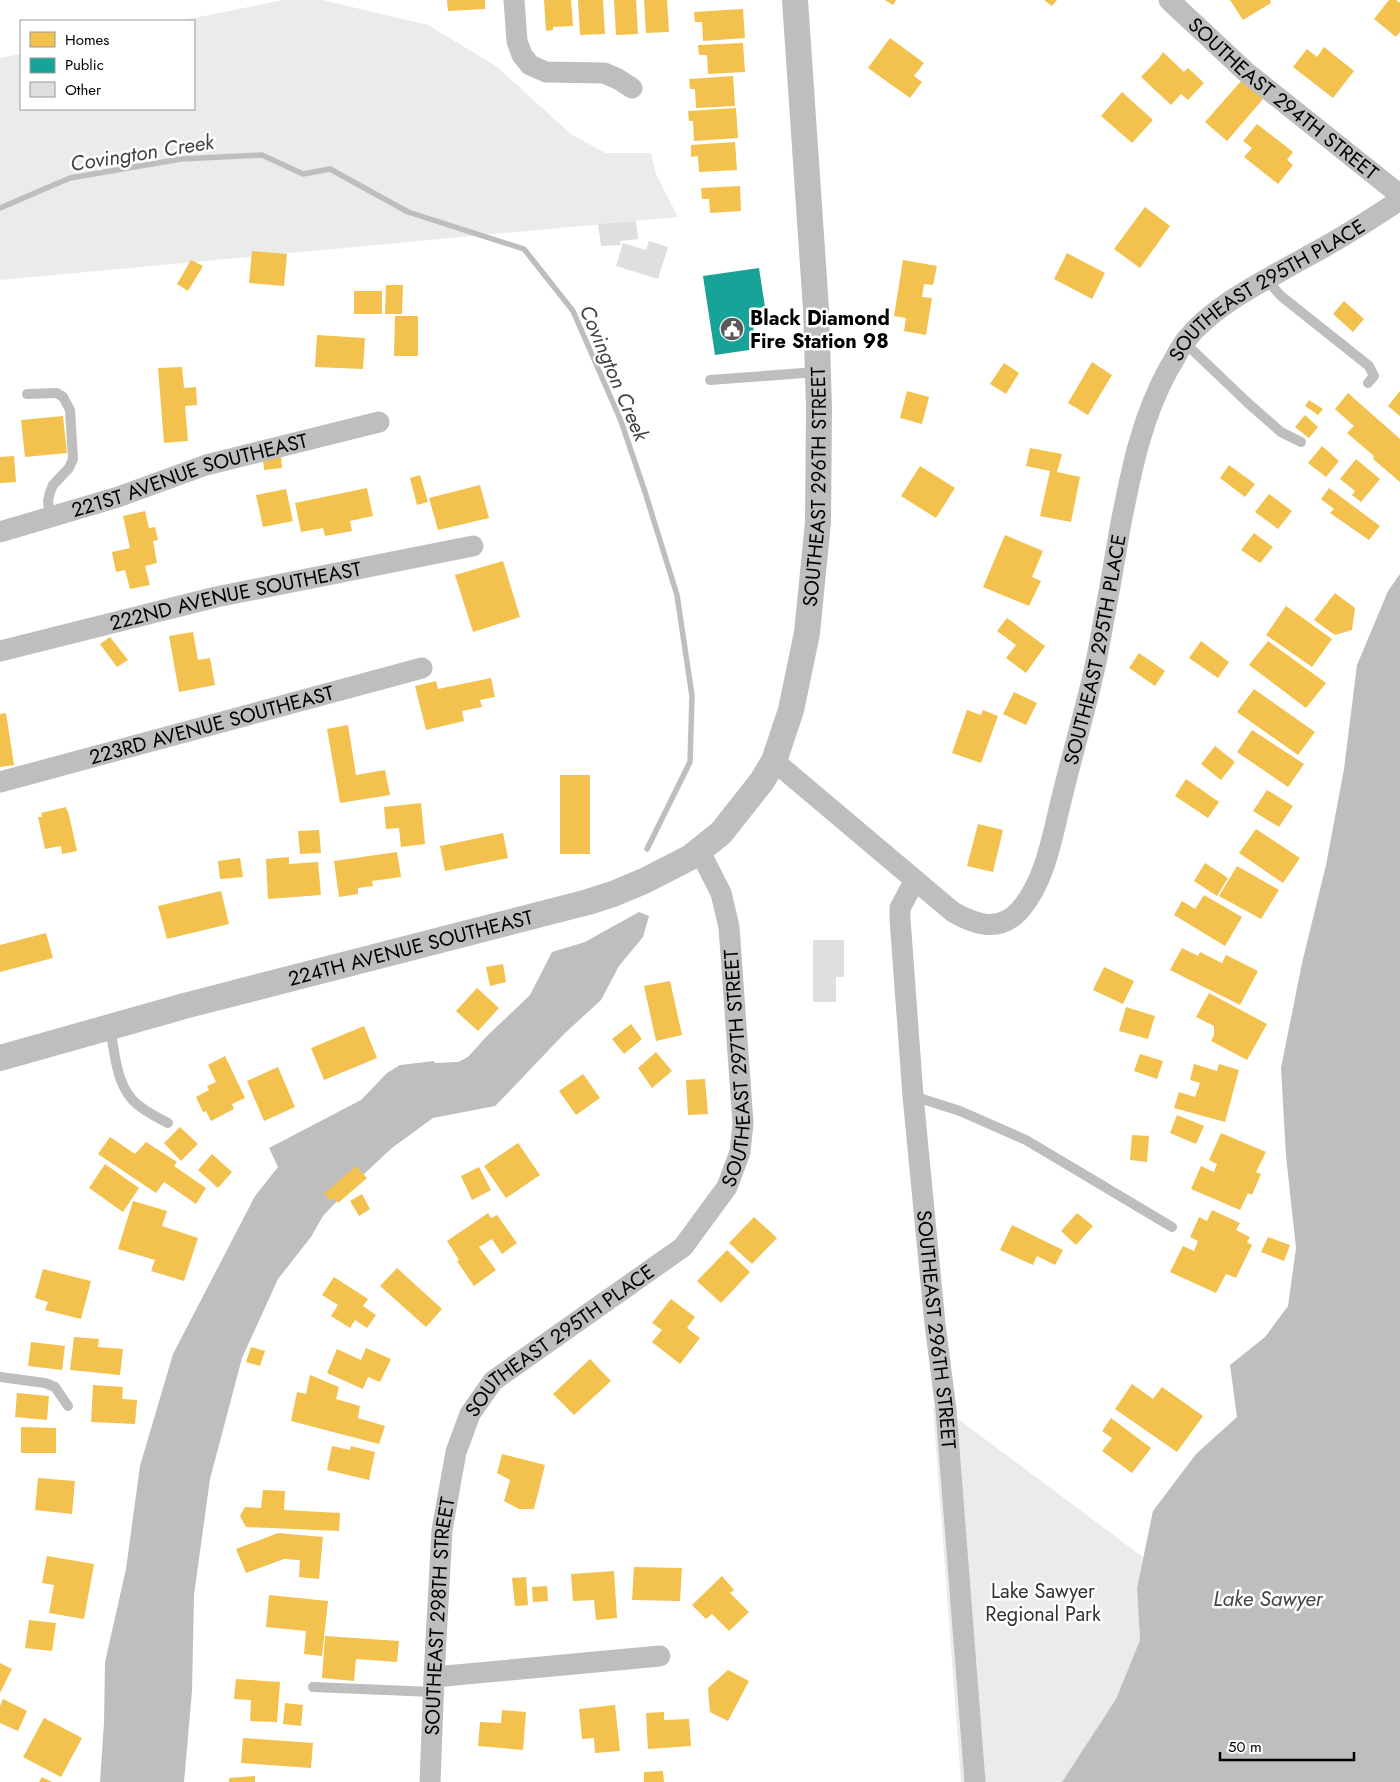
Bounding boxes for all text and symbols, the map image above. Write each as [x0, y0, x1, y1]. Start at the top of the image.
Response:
street label: SOUTHEAST 294TH STREET [1182, 10, 1385, 187]
legend [20, 20, 195, 110]
text: Homes [65, 29, 109, 51]
text: Public [65, 54, 104, 76]
text: Other [65, 79, 102, 101]
water label: Covington Creek [68, 127, 217, 179]
street label: SOUTHEAST 295TH PLACE [1162, 212, 1371, 366]
water label: Covington Creek [572, 300, 657, 447]
place label: Black Diamond Fire Station 98 [750, 304, 890, 356]
public building icon: Black Diamond Fire Station 98 [719, 316, 745, 342]
street label: SOUTHEAST 296TH STREET [795, 366, 834, 608]
street label: 221ST AVENUE SOUTHEAST [68, 426, 311, 525]
street label: SOUTHEAST 295TH PLACE [1056, 532, 1133, 768]
street label: 222ND AVENUE SOUTHEAST [107, 554, 365, 638]
street label: 223RD AVENUE SOUTHEAST [86, 678, 338, 772]
street label: 224TH AVENUE SOUTHEAST [285, 902, 537, 993]
street label: SOUTHEAST 297TH STREET [714, 948, 758, 1191]
street label: SOUTHEAST 296TH STREET [910, 1209, 964, 1451]
street label: SOUTHEAST 295TH PLACE [458, 1257, 660, 1423]
street label: SOUTHEAST 298TH STREET [417, 1494, 462, 1736]
park label: Lake Sawyer Regional Park [985, 1577, 1101, 1629]
water label: Lake Sawyer [1213, 1584, 1324, 1614]
scale bar [1220, 1730, 1354, 1762]
text: 50 m [1228, 1736, 1262, 1758]

